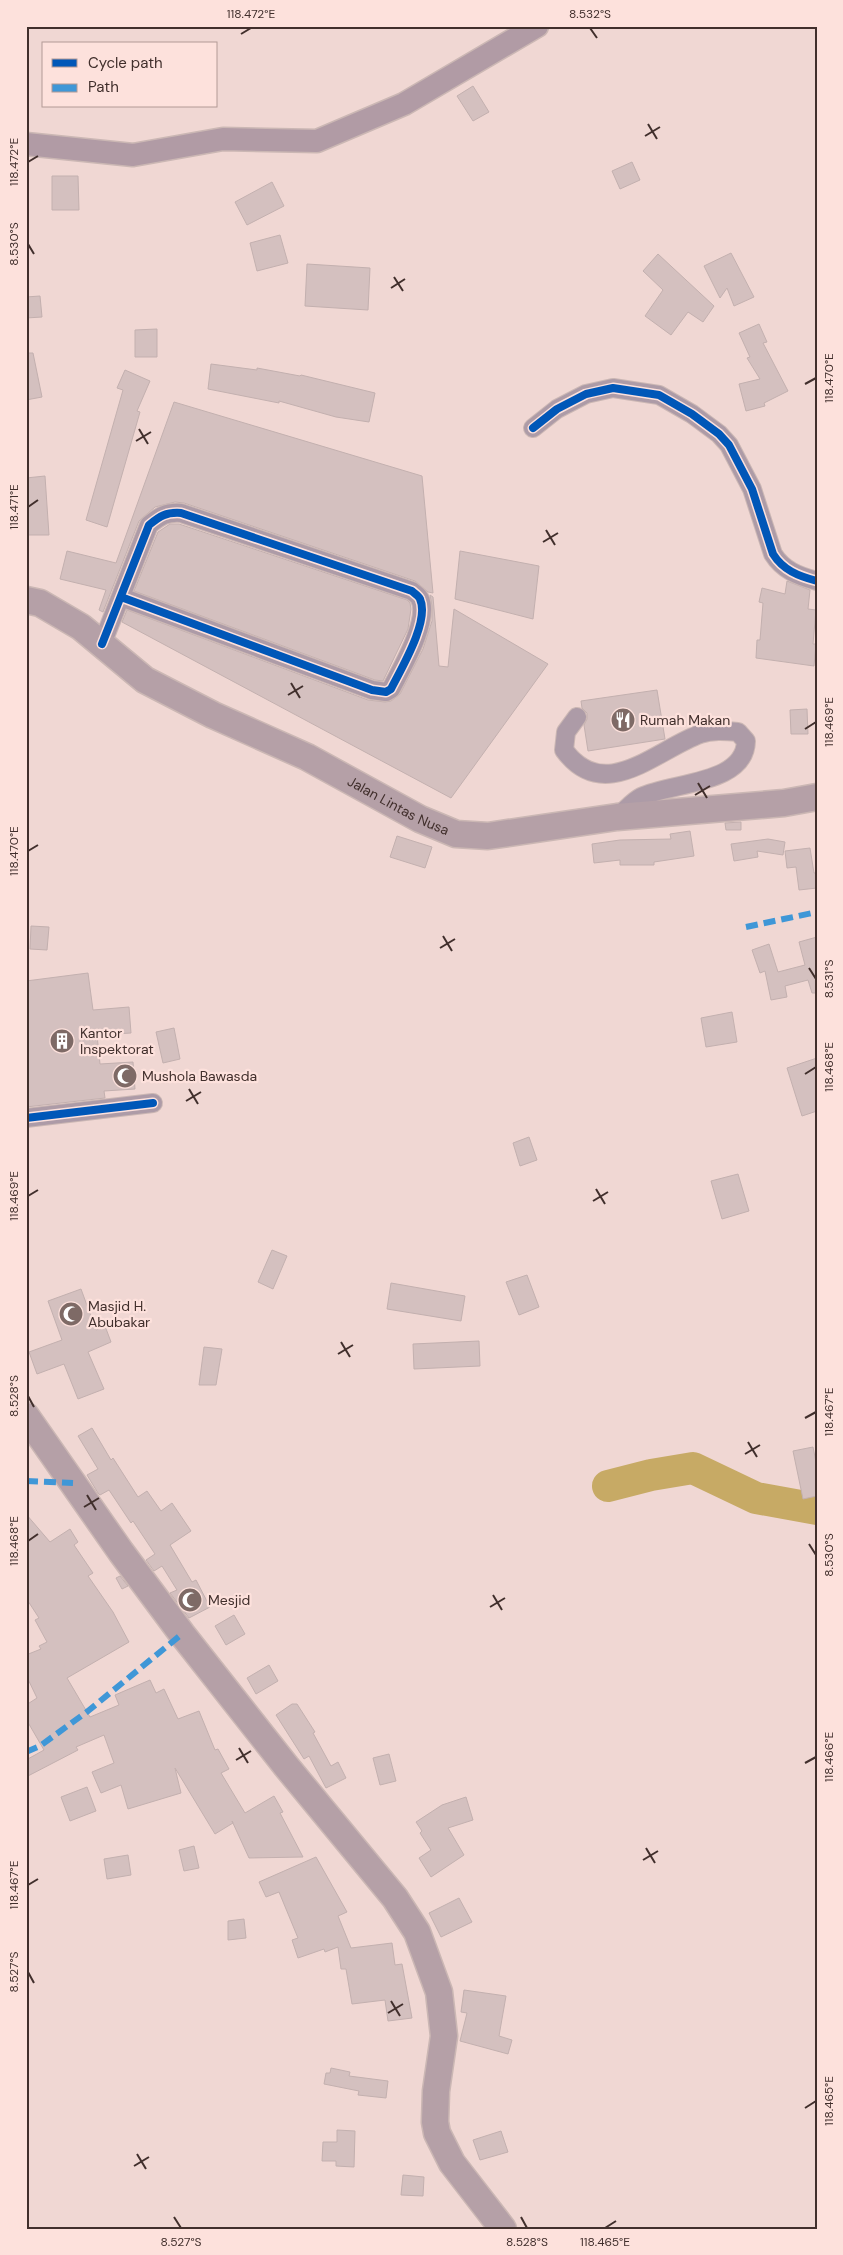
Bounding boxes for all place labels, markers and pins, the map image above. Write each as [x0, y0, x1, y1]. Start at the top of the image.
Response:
restaurant icon: Rumah Makan [610, 707, 636, 733]
place label: Rumah Makan [640, 711, 730, 729]
place label: Kantor Inspektorat [80, 1024, 154, 1058]
building icon: Kantor Inspektorat [49, 1028, 75, 1054]
mosque icon: Mushola Bawasda [112, 1063, 138, 1089]
place label: Mushola Bawasda [142, 1067, 257, 1085]
place label: Masjid H. Abubakar [88, 1297, 150, 1331]
mosque icon: Masjid H. Abubakar [58, 1301, 84, 1327]
mosque icon: Mesjid [177, 1587, 203, 1613]
place label: Mesjid [208, 1591, 250, 1609]

